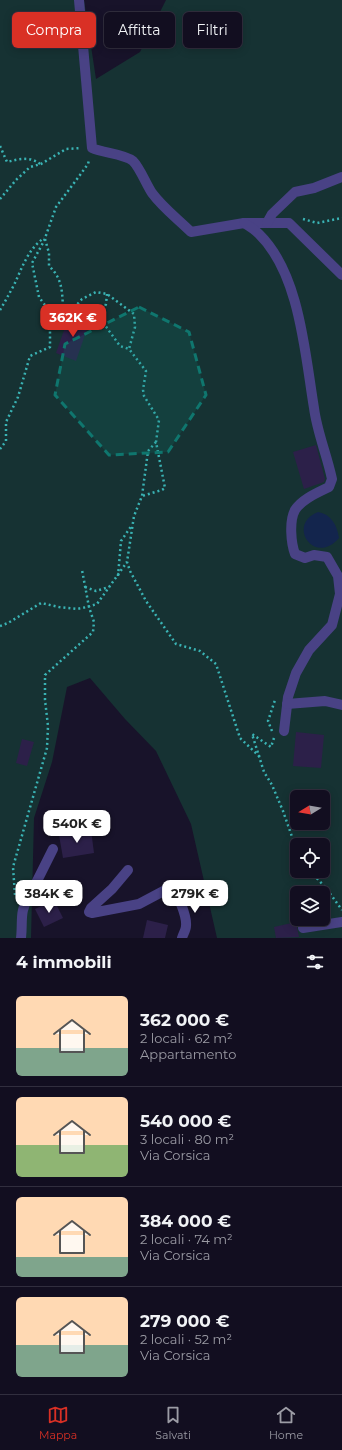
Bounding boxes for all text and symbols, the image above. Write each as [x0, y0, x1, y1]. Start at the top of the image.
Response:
chip: Compra [12, 12, 96, 48]
chip: Affitta [104, 12, 175, 48]
chip: Filtri [183, 12, 242, 48]
pin: 362K € [40, 304, 106, 338]
text: 362K € [49, 309, 97, 325]
north arrow [290, 790, 330, 830]
map controls [290, 790, 330, 926]
pin: 540K € [44, 810, 110, 844]
text: 540K € [52, 815, 102, 831]
button: locate [290, 838, 330, 878]
pin: 384K € [16, 880, 82, 914]
pin: 279K € [162, 880, 228, 914]
text: 384K € [24, 885, 74, 901]
text: 279K € [171, 885, 219, 901]
button: layers [290, 886, 330, 926]
icon: filters [304, 951, 326, 973]
text: 4 immobili [16, 952, 112, 972]
text: 362 000 € [140, 1010, 229, 1030]
icon: home [48, 1012, 96, 1060]
text: 2 locali · 62 m² [140, 1030, 233, 1046]
text: Appartamento [140, 1046, 236, 1062]
text: 540 000 € [140, 1111, 231, 1131]
icon: home [48, 1113, 96, 1161]
text: 3 locali · 80 m² [140, 1131, 234, 1147]
text: Via Corsica [140, 1147, 211, 1163]
text: 384 000 € [140, 1211, 231, 1231]
icon: home [48, 1213, 96, 1261]
text: 2 locali · 74 m² [140, 1231, 233, 1247]
text: Via Corsica [140, 1247, 211, 1263]
text: 279 000 € [140, 1311, 229, 1331]
icon: home [48, 1313, 96, 1361]
text: 2 locali · 52 m² [140, 1331, 232, 1347]
text: Via Corsica [140, 1347, 211, 1363]
tab: Mappa [39, 1404, 77, 1442]
tab: Salvati [155, 1404, 191, 1442]
tab: Home [269, 1404, 303, 1442]

